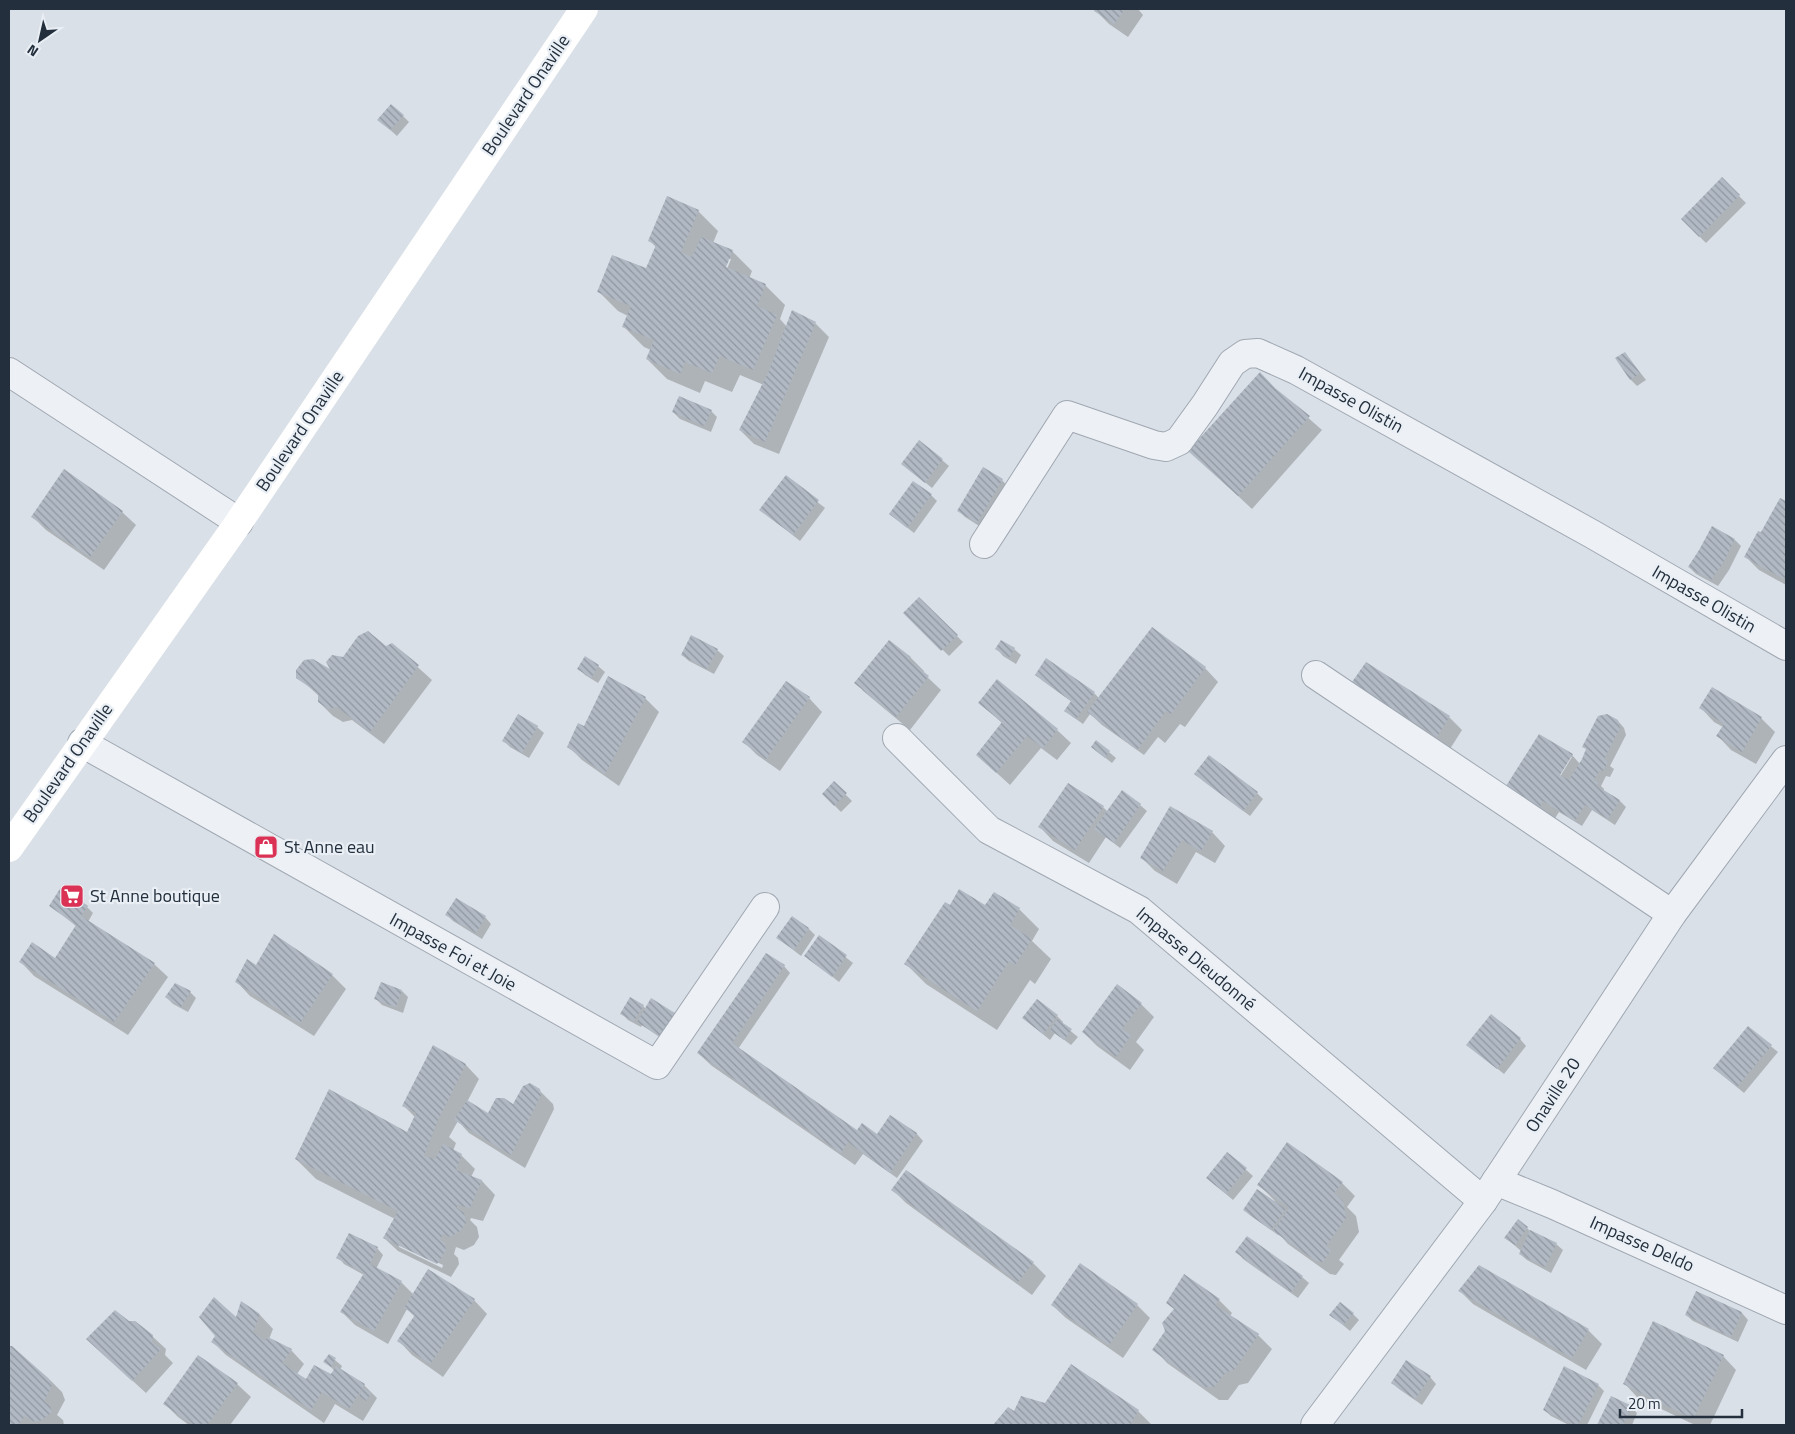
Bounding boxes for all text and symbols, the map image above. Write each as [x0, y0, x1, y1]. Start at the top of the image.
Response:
north arrow [15, 15, 65, 65]
street label: Boulevard Onaville [475, 29, 576, 161]
text: N [23, 40, 42, 63]
street label: Impasse Olistin [1294, 360, 1409, 440]
street label: Boulevard Onaville [249, 365, 350, 497]
street label: Impasse Olistin [1647, 558, 1761, 639]
street label: Boulevard Onaville [16, 697, 119, 828]
place label: St Anne eau [284, 833, 375, 860]
shop icon: St Anne eau [253, 834, 279, 860]
place label: St Anne boutique [90, 882, 220, 909]
supermarket icon: St Anne boutique [59, 883, 85, 909]
street label: Impasse Dieudonné [1130, 900, 1262, 1017]
street label: Impasse Foi et Joie [385, 906, 522, 998]
street label: Onaville 20 [1518, 1052, 1587, 1138]
street label: Impasse Deldo [1586, 1209, 1699, 1279]
scale bar [1620, 1386, 1742, 1418]
text: 20 m [1628, 1392, 1661, 1415]

